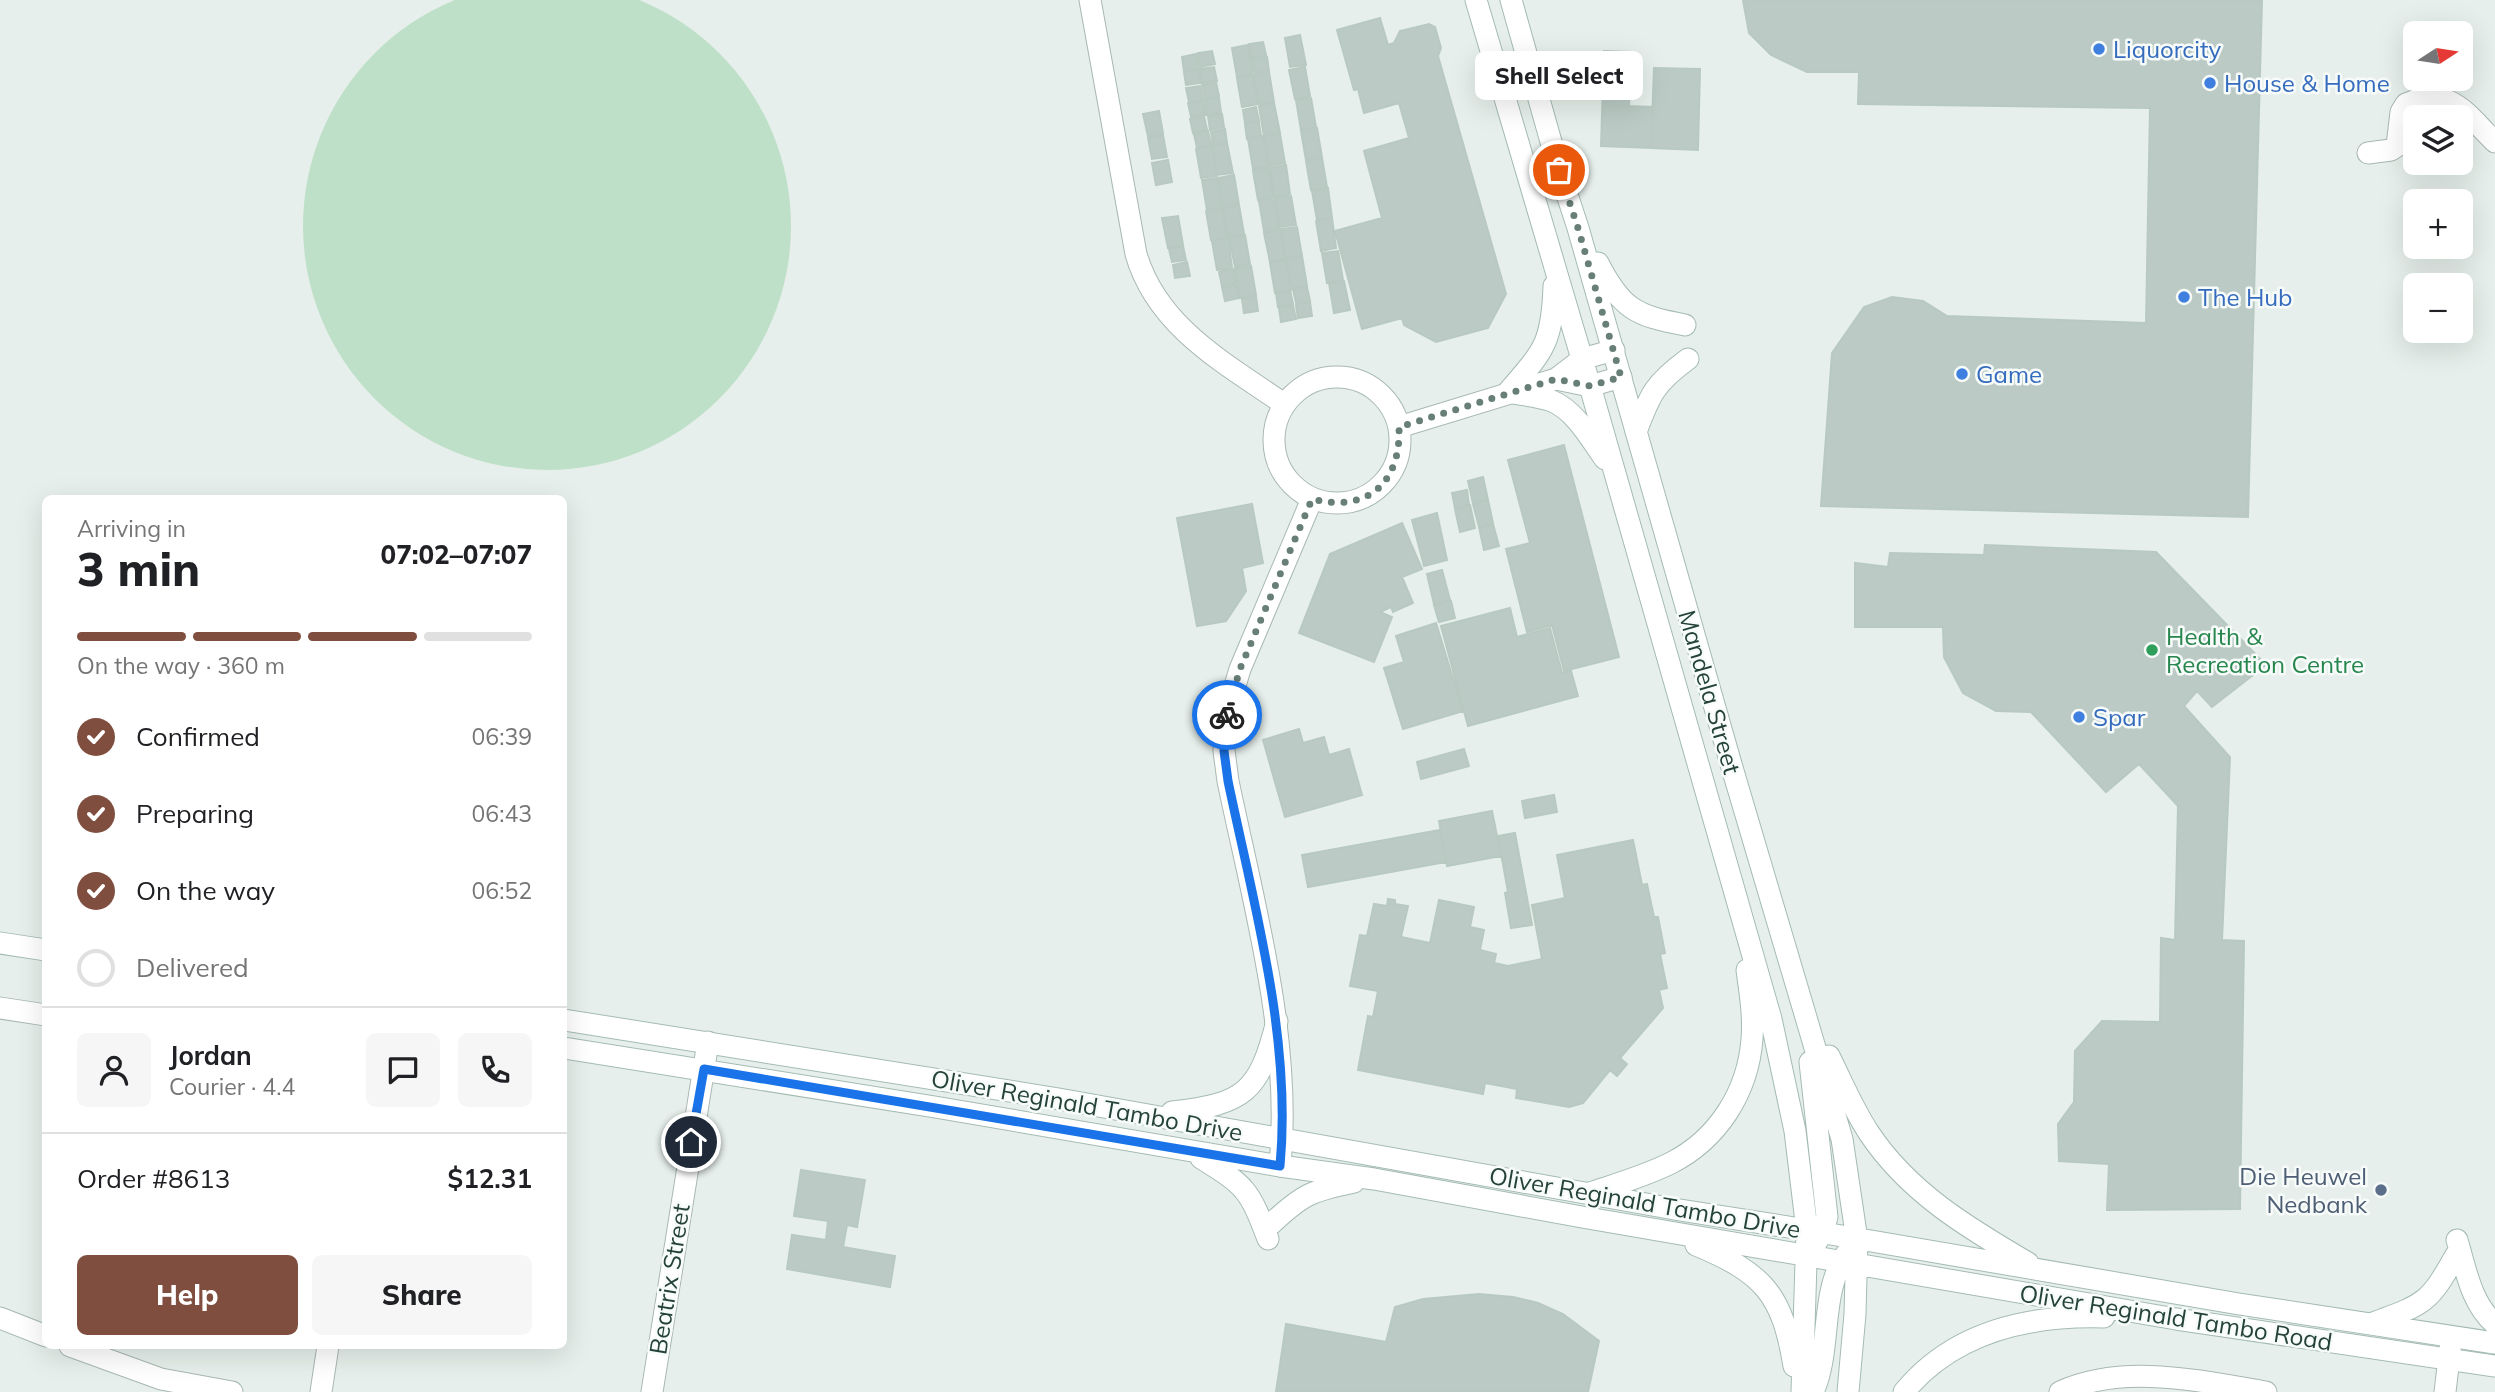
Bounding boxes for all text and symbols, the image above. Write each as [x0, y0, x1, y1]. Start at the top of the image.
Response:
north arrow [2403, 21, 2473, 91]
map controls [2403, 21, 2473, 343]
place label: Liquorcity [2113, 34, 2221, 64]
marker: Liquorcity [2091, 41, 2107, 57]
callout: Shell Select [1475, 51, 1643, 100]
text: Shell Select [1495, 61, 1623, 90]
place label: House & Home [2224, 68, 2390, 98]
marker: House & Home [2202, 75, 2218, 91]
button: layers [2403, 105, 2473, 175]
pin [1529, 140, 1589, 200]
icon: bag [1540, 151, 1578, 189]
button: + [2403, 189, 2473, 259]
button: − [2403, 273, 2473, 343]
place label: The Hub [2198, 282, 2293, 312]
marker: The Hub [2176, 289, 2192, 305]
place label: Game [1976, 359, 2042, 389]
marker: Game [1954, 366, 1970, 382]
text: Arriving in [77, 514, 186, 543]
text: 07:02–07:07 [381, 538, 532, 571]
text: 3 min [77, 540, 200, 598]
street label: Mandela Street [1672, 607, 1748, 777]
place label: Health & Recreation Centre [2166, 621, 2364, 679]
marker: Health & Recreation Centre [2144, 642, 2160, 658]
text: On the way · 360 m [77, 651, 285, 680]
courier [1192, 680, 1262, 750]
icon: bike [1208, 696, 1246, 734]
place label: Spar [2093, 702, 2146, 732]
marker: Spar [2071, 709, 2087, 725]
icon: check [77, 718, 115, 756]
text: Confirmed [136, 720, 260, 753]
text: 06:39 [472, 722, 532, 751]
icon: check [77, 795, 115, 833]
text: Preparing [136, 797, 254, 830]
text: 06:43 [472, 799, 532, 828]
icon: check [77, 872, 115, 910]
text: On the way [136, 874, 275, 907]
text: 06:52 [472, 876, 532, 905]
text: Delivered [136, 951, 249, 984]
button: person [77, 1033, 151, 1107]
button: chat [366, 1033, 440, 1107]
button: phone [458, 1033, 532, 1107]
text: Jordan [169, 1039, 252, 1072]
street label: Oliver Reginald Tambo Drive [929, 1063, 1245, 1147]
text: Courier · 4.4 [169, 1072, 295, 1101]
pin [661, 1112, 721, 1172]
icon: home [672, 1123, 710, 1161]
street label: Oliver Reginald Tambo Drive [1487, 1160, 1803, 1244]
place label: Die Heuwel Nedbank [2239, 1161, 2368, 1219]
text: Order #8613 [77, 1162, 230, 1195]
text: $12.31 [448, 1162, 532, 1195]
marker: Die Heuwel Nedbank [2373, 1182, 2389, 1198]
street label: Beatrix Street [642, 1202, 696, 1356]
button: Help [77, 1255, 298, 1335]
button: Share [312, 1255, 532, 1335]
street label: Oliver Reginald Tambo Road [2017, 1277, 2335, 1357]

